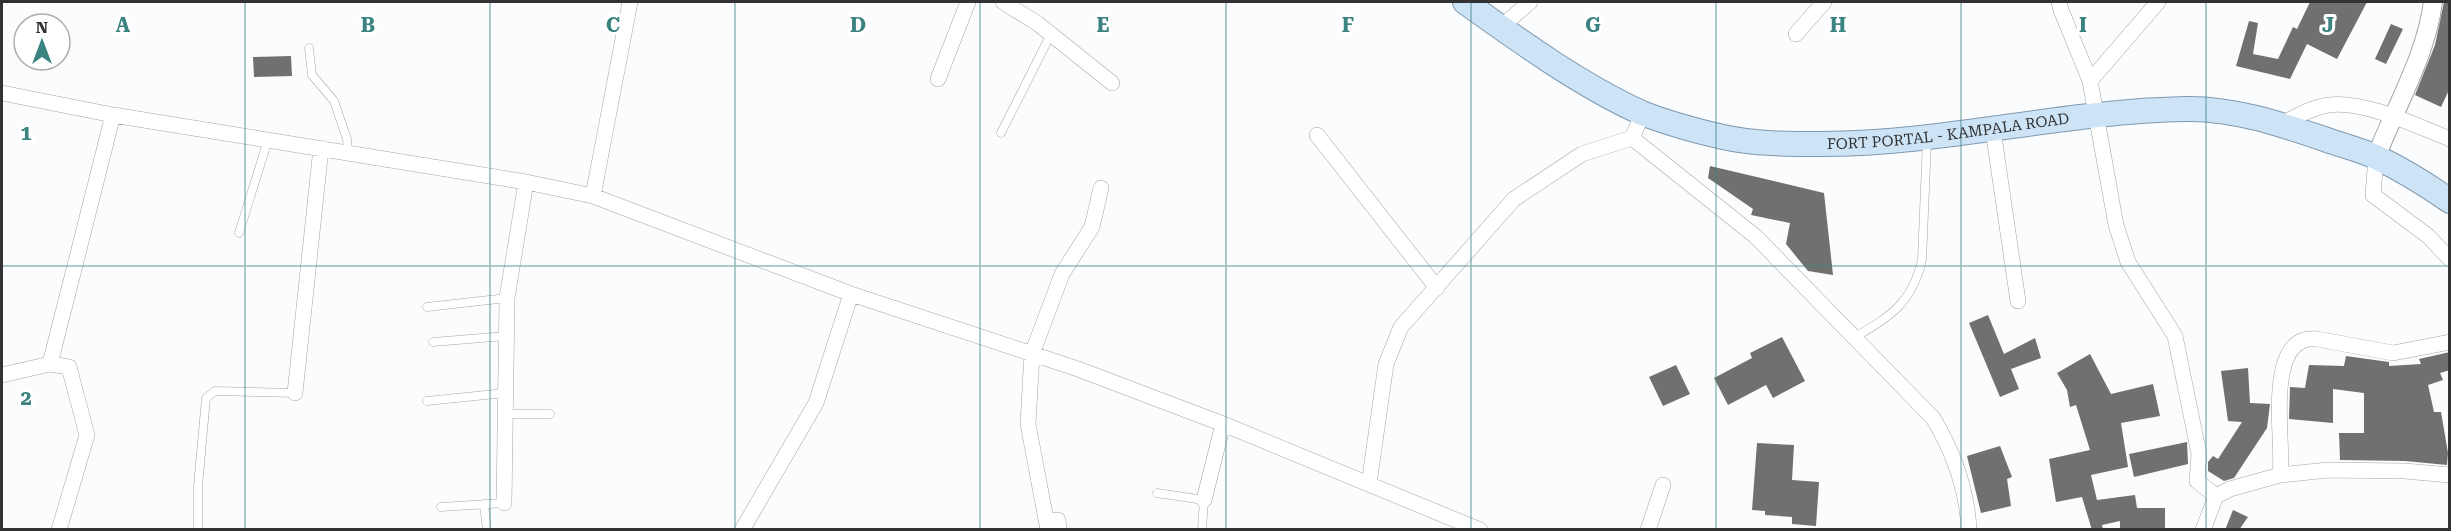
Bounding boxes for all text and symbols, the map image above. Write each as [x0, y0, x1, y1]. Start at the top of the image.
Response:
north arrow [12, 12, 72, 72]
text: A [116, 13, 131, 37]
text: B [361, 13, 375, 37]
text: C [606, 13, 620, 37]
text: D [850, 13, 866, 37]
text: E [1097, 13, 1110, 37]
text: F [1342, 13, 1354, 37]
text: G [1585, 13, 1601, 37]
text: H [1830, 13, 1846, 37]
text: I [2079, 13, 2087, 37]
text: J [2322, 13, 2334, 37]
text: N [36, 18, 48, 37]
street label: FORT PORTAL - KAMPALA ROAD [1827, 109, 2070, 153]
text: 1 [20, 121, 32, 145]
text: 2 [20, 386, 32, 410]

